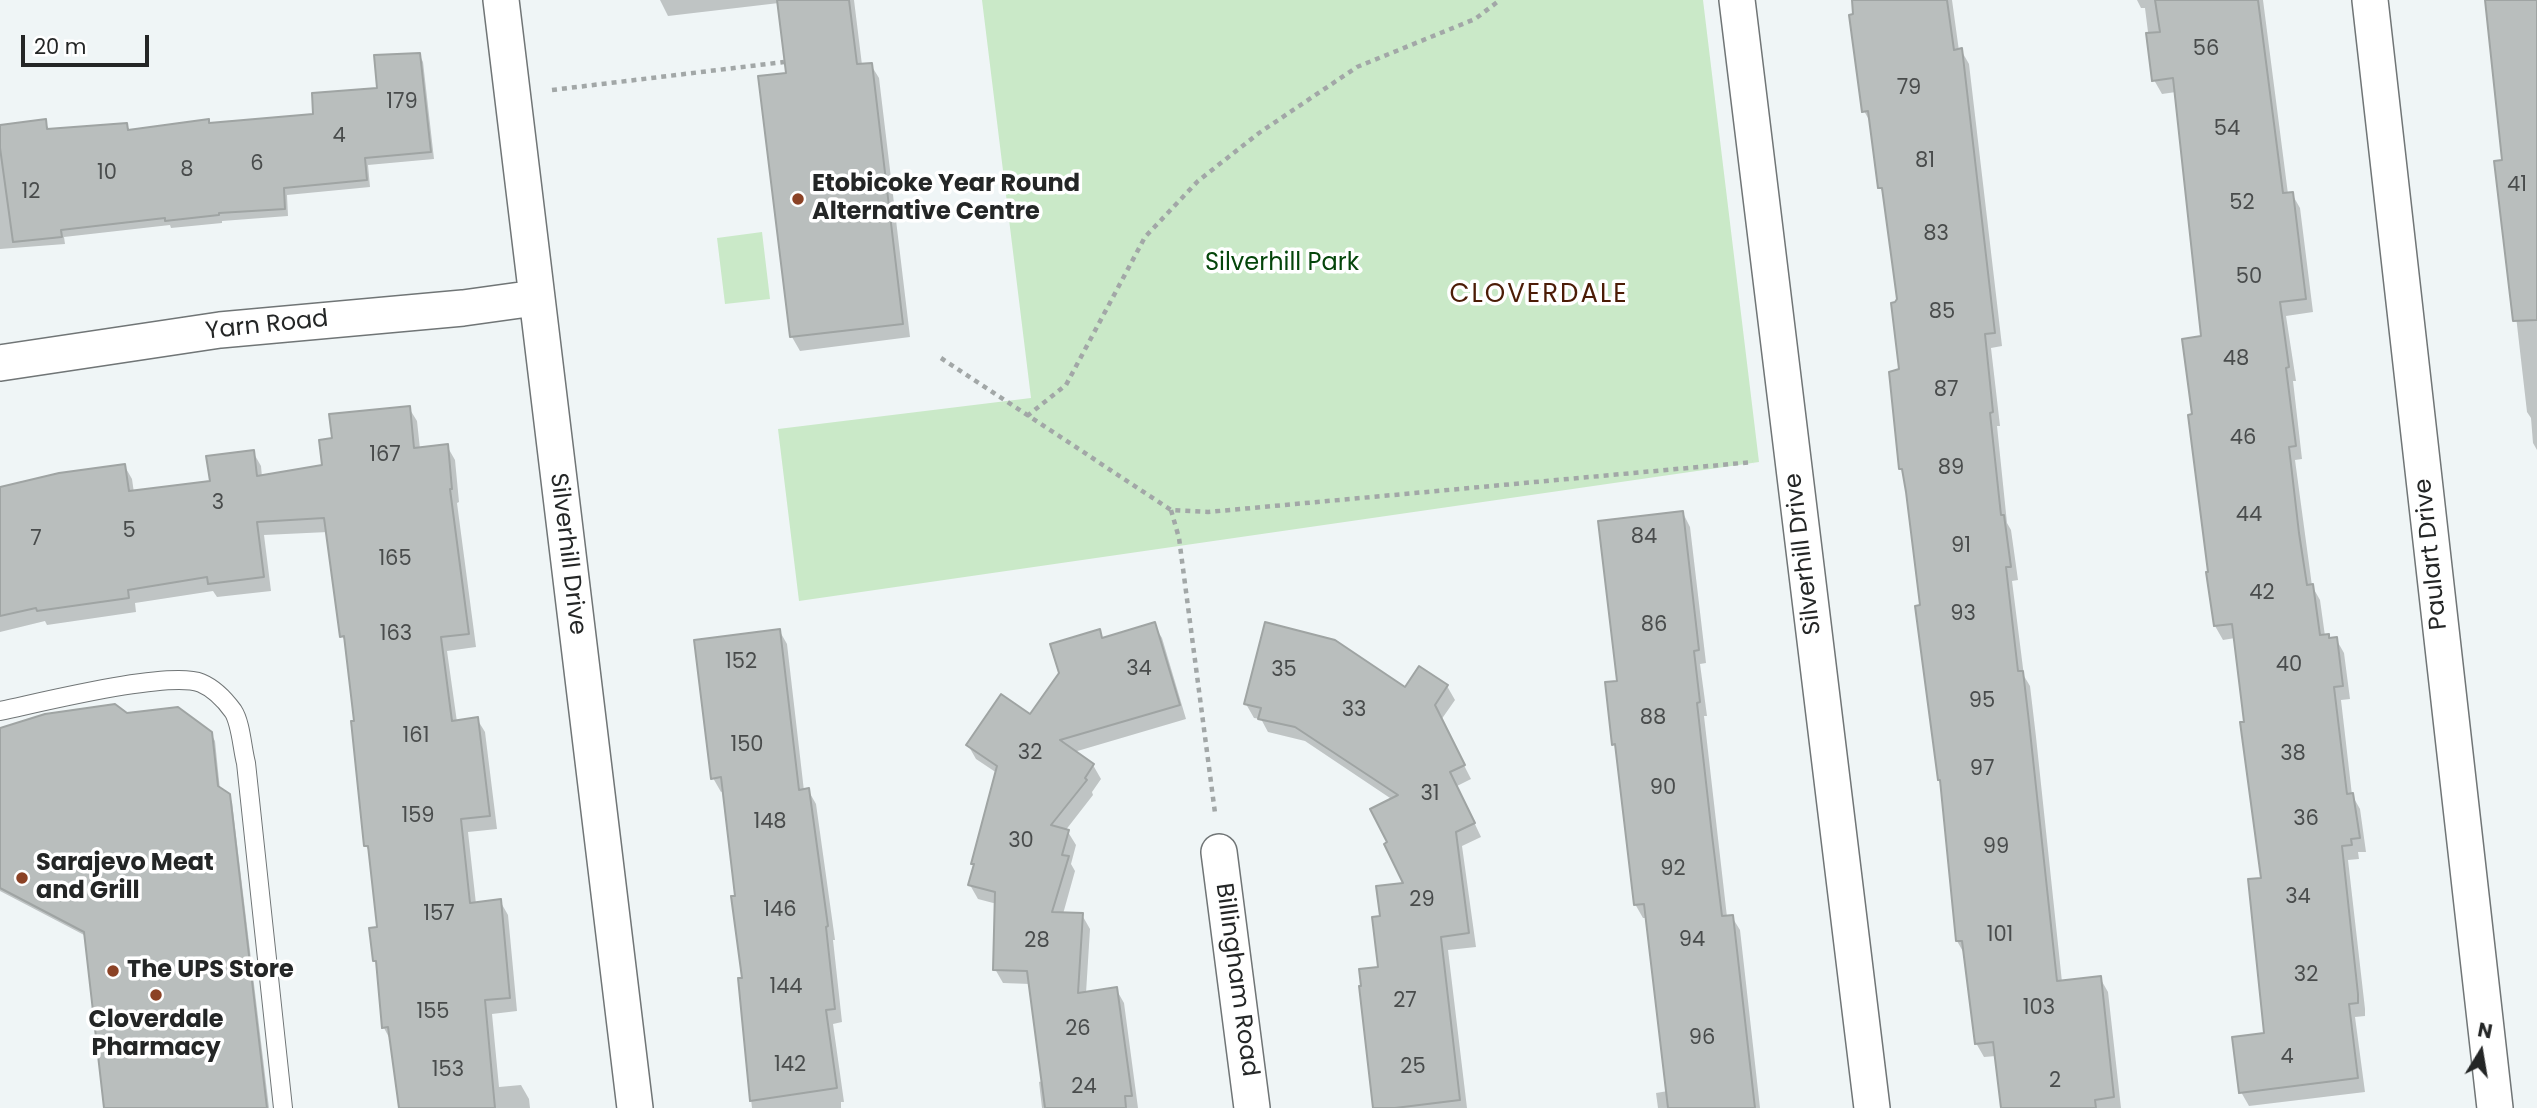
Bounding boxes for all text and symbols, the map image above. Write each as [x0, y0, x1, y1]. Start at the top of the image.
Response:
scale bar [24, 21, 152, 65]
text: 20 m [34, 32, 87, 61]
house number: 56 [2193, 37, 2219, 63]
house number: 79 [1897, 76, 1921, 102]
house number: 179 [386, 90, 418, 116]
house number: 54 [2214, 117, 2240, 143]
house number: 4 [332, 124, 346, 150]
house number: 81 [1915, 149, 1935, 175]
house number: 6 [250, 152, 264, 178]
house number: 8 [180, 158, 194, 184]
house number: 10 [97, 161, 117, 187]
place label: Etobicoke Year Round Alternative Centre [812, 171, 1080, 227]
house number: 41 [2507, 173, 2527, 199]
house number: 12 [22, 180, 40, 206]
marker: Etobicoke Year Round Alternative Centre [790, 191, 806, 207]
house number: 52 [2229, 191, 2255, 217]
house number: 83 [1923, 222, 1949, 248]
park label: Silverhill Park [1205, 250, 1359, 278]
house number: 50 [2236, 265, 2262, 291]
district label: CLOVERDALE [1451, 279, 1627, 311]
house number: 85 [1929, 300, 1955, 326]
street label: Yarn Road [204, 305, 330, 347]
house number: 48 [2223, 347, 2249, 373]
house number: 87 [1934, 378, 1958, 404]
house number: 46 [2230, 426, 2256, 452]
house number: 167 [369, 443, 401, 469]
house number: 89 [1938, 456, 1964, 482]
street label: Silverhill Drive [543, 471, 591, 637]
street label: Silverhill Drive [1780, 471, 1828, 637]
street label: Paulart Drive [2410, 477, 2454, 631]
house number: 3 [212, 491, 224, 517]
house number: 44 [2236, 503, 2262, 529]
house number: 5 [122, 519, 136, 545]
house number: 84 [1631, 525, 1657, 551]
house number: 7 [30, 527, 42, 553]
house number: 91 [1951, 534, 1971, 560]
house number: 165 [378, 547, 412, 573]
house number: 42 [2249, 581, 2275, 607]
house number: 93 [1950, 602, 1976, 628]
house number: 86 [1641, 613, 1667, 639]
house number: 163 [380, 622, 412, 648]
house number: 152 [725, 650, 757, 676]
house number: 40 [2276, 653, 2302, 679]
house number: 34 [1126, 657, 1152, 683]
house number: 35 [1271, 658, 1297, 684]
house number: 95 [1969, 689, 1995, 715]
house number: 33 [1342, 698, 1366, 724]
house number: 88 [1640, 706, 1666, 732]
house number: 161 [403, 724, 429, 750]
house number: 150 [730, 733, 764, 759]
house number: 32 [1018, 741, 1042, 767]
house number: 38 [2280, 742, 2306, 768]
house number: 97 [1970, 757, 1994, 783]
house number: 90 [1650, 776, 1676, 802]
house number: 31 [1420, 782, 1440, 808]
house number: 159 [401, 804, 435, 830]
house number: 36 [2293, 807, 2319, 833]
house number: 148 [753, 810, 787, 836]
house number: 30 [1008, 829, 1034, 855]
house number: 99 [1983, 835, 2009, 861]
place label: Sarajevo Meat and Grill [36, 850, 214, 906]
house number: 92 [1660, 857, 1686, 883]
marker: Sarajevo Meat and Grill [14, 870, 30, 886]
street label: Billingham Road [1208, 881, 1264, 1079]
house number: 34 [2285, 885, 2311, 911]
house number: 29 [1409, 888, 1435, 914]
house number: 146 [763, 898, 797, 924]
house number: 157 [423, 902, 455, 928]
house number: 101 [1987, 923, 2013, 949]
house number: 94 [1679, 928, 1705, 954]
house number: 28 [1024, 929, 1050, 955]
place label: The UPS Store [127, 957, 294, 985]
marker: The UPS Store [105, 963, 121, 979]
house number: 32 [2294, 963, 2318, 989]
house number: 144 [769, 975, 803, 1001]
marker: Cloverdale Pharmacy [148, 987, 164, 1003]
house number: 27 [1393, 989, 1417, 1015]
house number: 103 [2023, 996, 2055, 1022]
house number: 155 [416, 1000, 450, 1026]
place label: Cloverdale Pharmacy [88, 1007, 224, 1063]
text: N [2476, 1016, 2495, 1046]
house number: 26 [1065, 1017, 1091, 1043]
north arrow [2446, 1017, 2516, 1087]
house number: 96 [1689, 1026, 1715, 1052]
house number: 4 [2280, 1045, 2294, 1071]
house number: 142 [774, 1053, 806, 1079]
house number: 25 [1400, 1055, 1426, 1081]
house number: 153 [432, 1058, 464, 1084]
house number: 2 [2049, 1069, 2061, 1095]
house number: 24 [1071, 1075, 1097, 1101]

